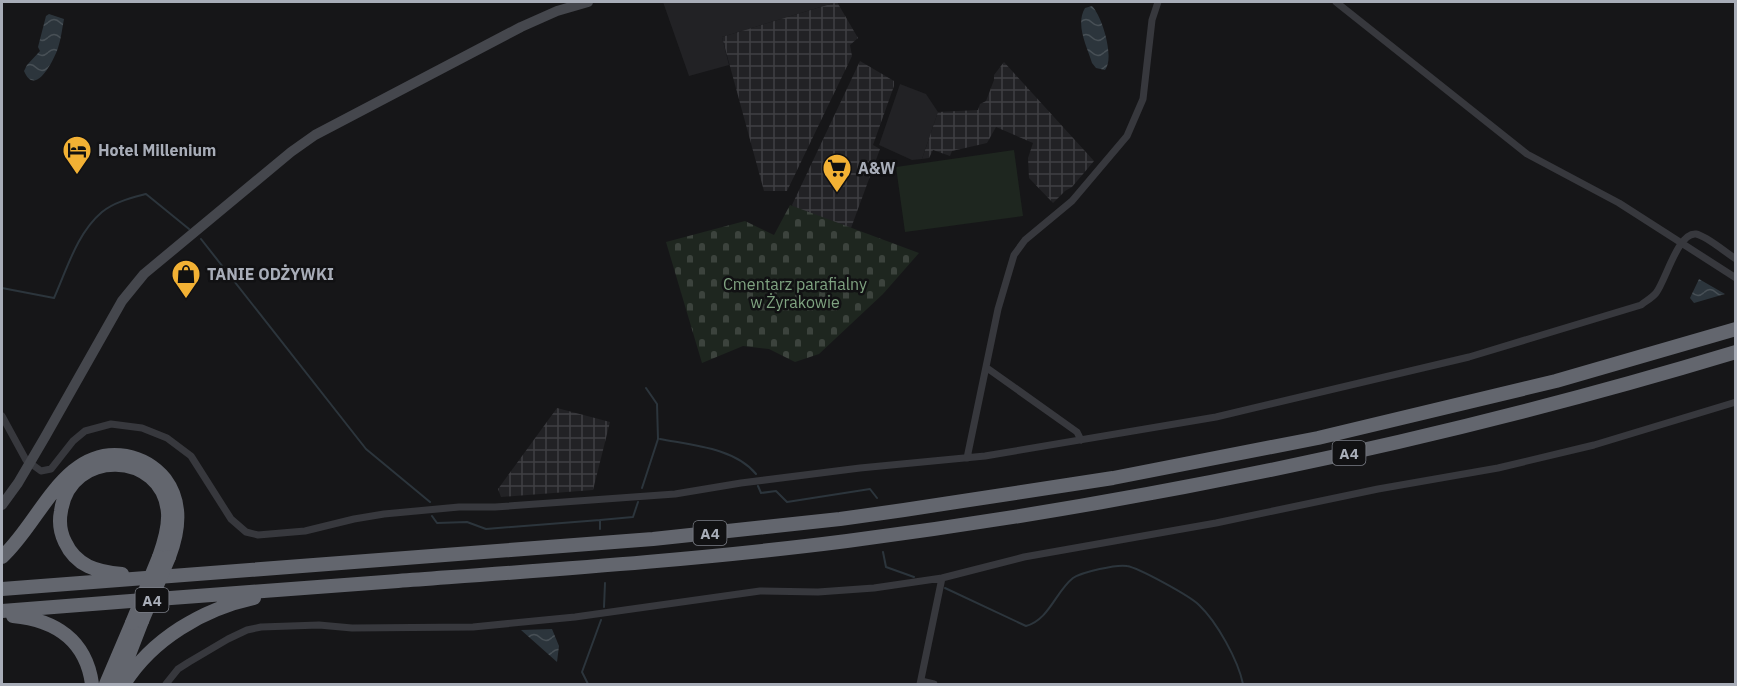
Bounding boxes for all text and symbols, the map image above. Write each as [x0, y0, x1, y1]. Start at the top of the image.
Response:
hotel icon: Hotel Millenium [61, 134, 93, 176]
place label: Hotel Millenium [98, 140, 216, 160]
supermarket icon: A&W [821, 152, 853, 194]
place label: A&W [858, 158, 896, 178]
shop icon: TANIE ODŻYWKI [170, 258, 202, 300]
place label: TANIE ODŻYWKI [207, 264, 334, 284]
park label: Cmentarz parafialny w Żyrakowie [723, 274, 867, 312]
road number: A4 [1332, 441, 1366, 465]
road number: A4 [694, 521, 726, 545]
road number: A4 [136, 588, 168, 612]

